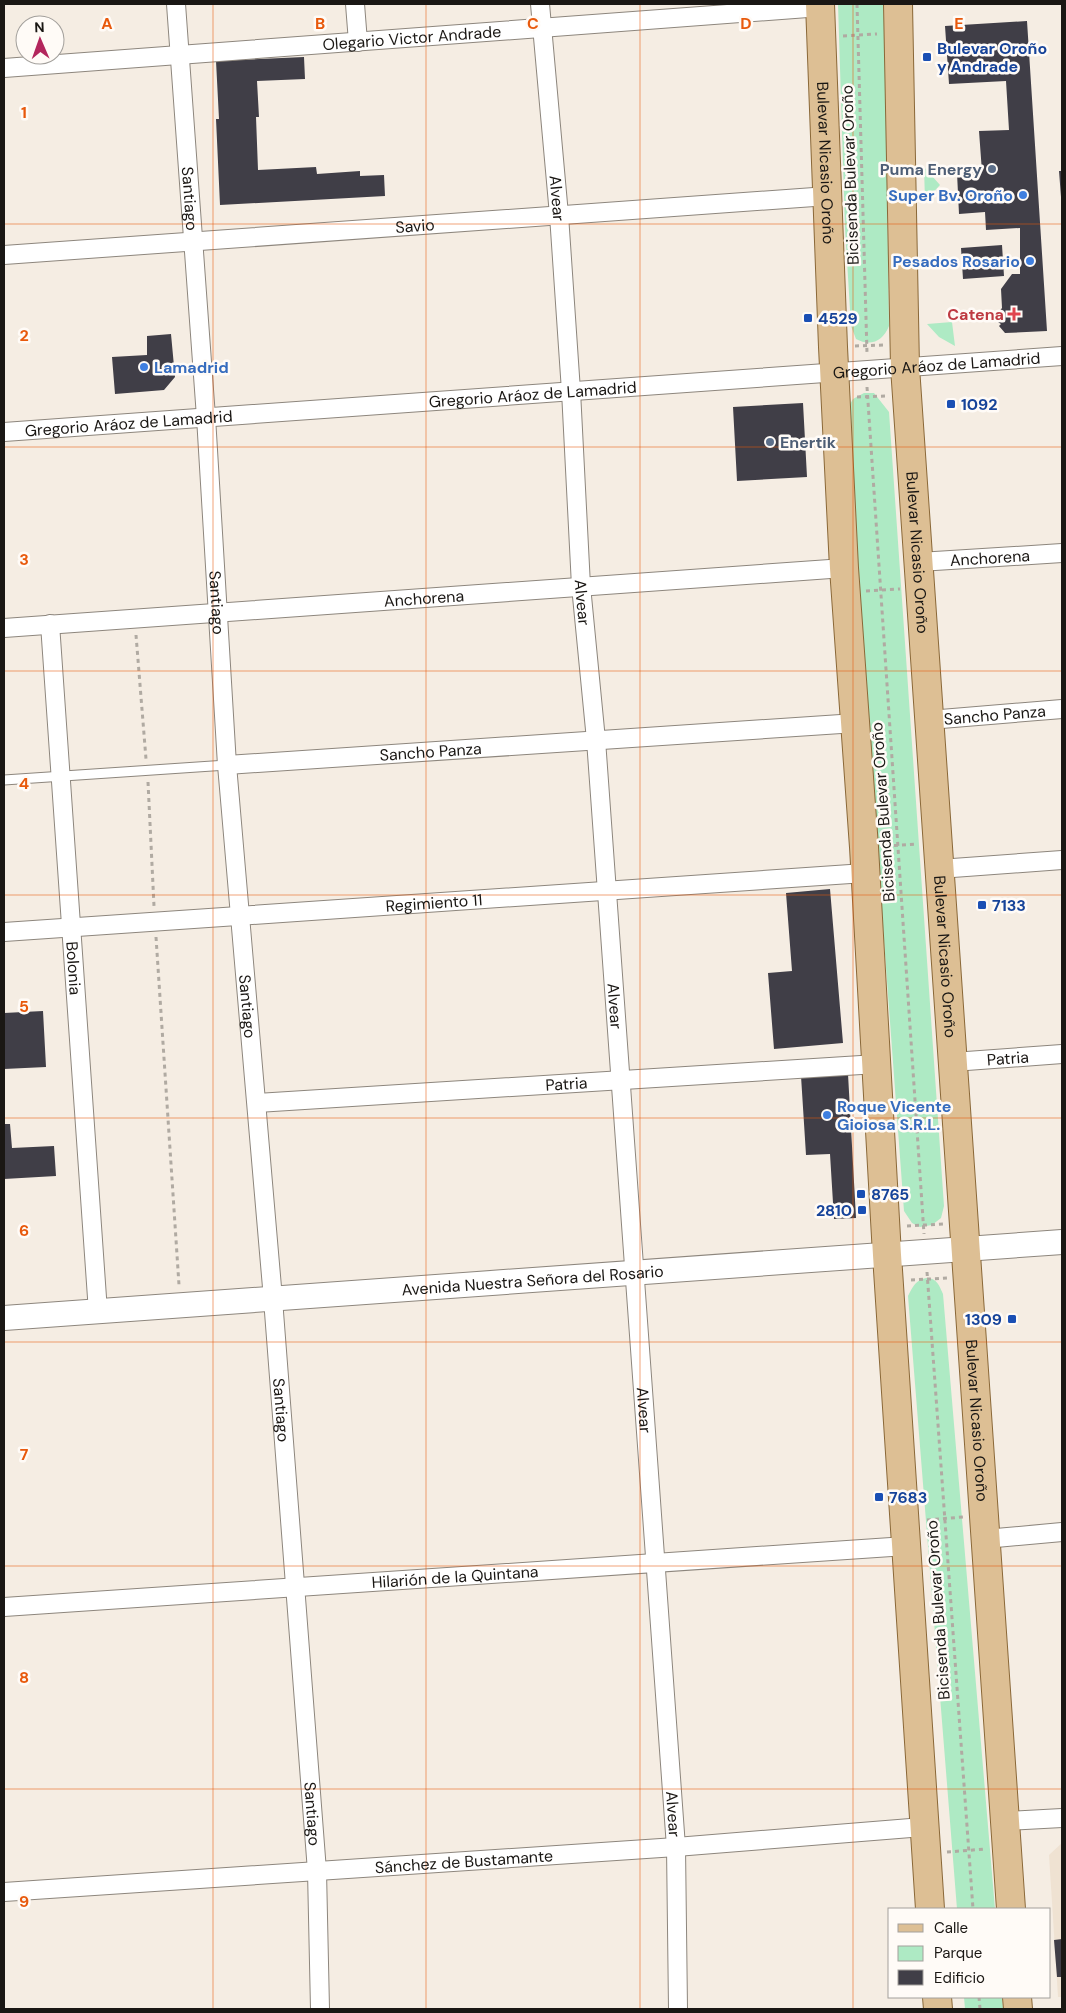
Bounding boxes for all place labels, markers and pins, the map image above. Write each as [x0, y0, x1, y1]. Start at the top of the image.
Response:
place label: Bulevar Oroño y Andrade [937, 38, 1047, 77]
marker: Bulevar Oroño y Andrade [921, 51, 933, 63]
place label: Puma Energy [880, 159, 982, 180]
marker: Puma Energy [986, 163, 998, 175]
place label: Super Bv. Oroño [888, 185, 1013, 206]
marker: Super Bv. Oroño [1017, 189, 1029, 201]
place label: Pesados Rosario [893, 251, 1020, 272]
marker: Pesados Rosario [1024, 255, 1036, 267]
place label: Catena [947, 304, 1004, 325]
place label: 4529 [818, 308, 858, 329]
marker: Catena [1008, 308, 1020, 320]
marker: 4529 [802, 312, 814, 324]
place label: Lamadrid [154, 357, 229, 378]
marker: Lamadrid [138, 361, 150, 373]
place label: 1092 [961, 394, 997, 415]
marker: 1092 [945, 398, 957, 410]
place label: Enertik [780, 432, 837, 453]
marker: Enertik [764, 436, 776, 448]
place label: 7133 [992, 895, 1026, 916]
marker: 7133 [976, 899, 988, 911]
place label: Roque Vicente Gioiosa S.R.L. [837, 1096, 951, 1135]
marker: Roque Vicente Gioiosa S.R.L. [821, 1109, 833, 1121]
place label: 8765 [871, 1184, 909, 1205]
marker: 8765 [855, 1188, 867, 1200]
place label: 2810 [816, 1200, 852, 1221]
marker: 2810 [856, 1204, 868, 1216]
place label: 1309 [965, 1309, 1002, 1330]
marker: 1309 [1006, 1313, 1018, 1325]
place label: 7683 [889, 1487, 927, 1508]
marker: 7683 [873, 1491, 885, 1503]

